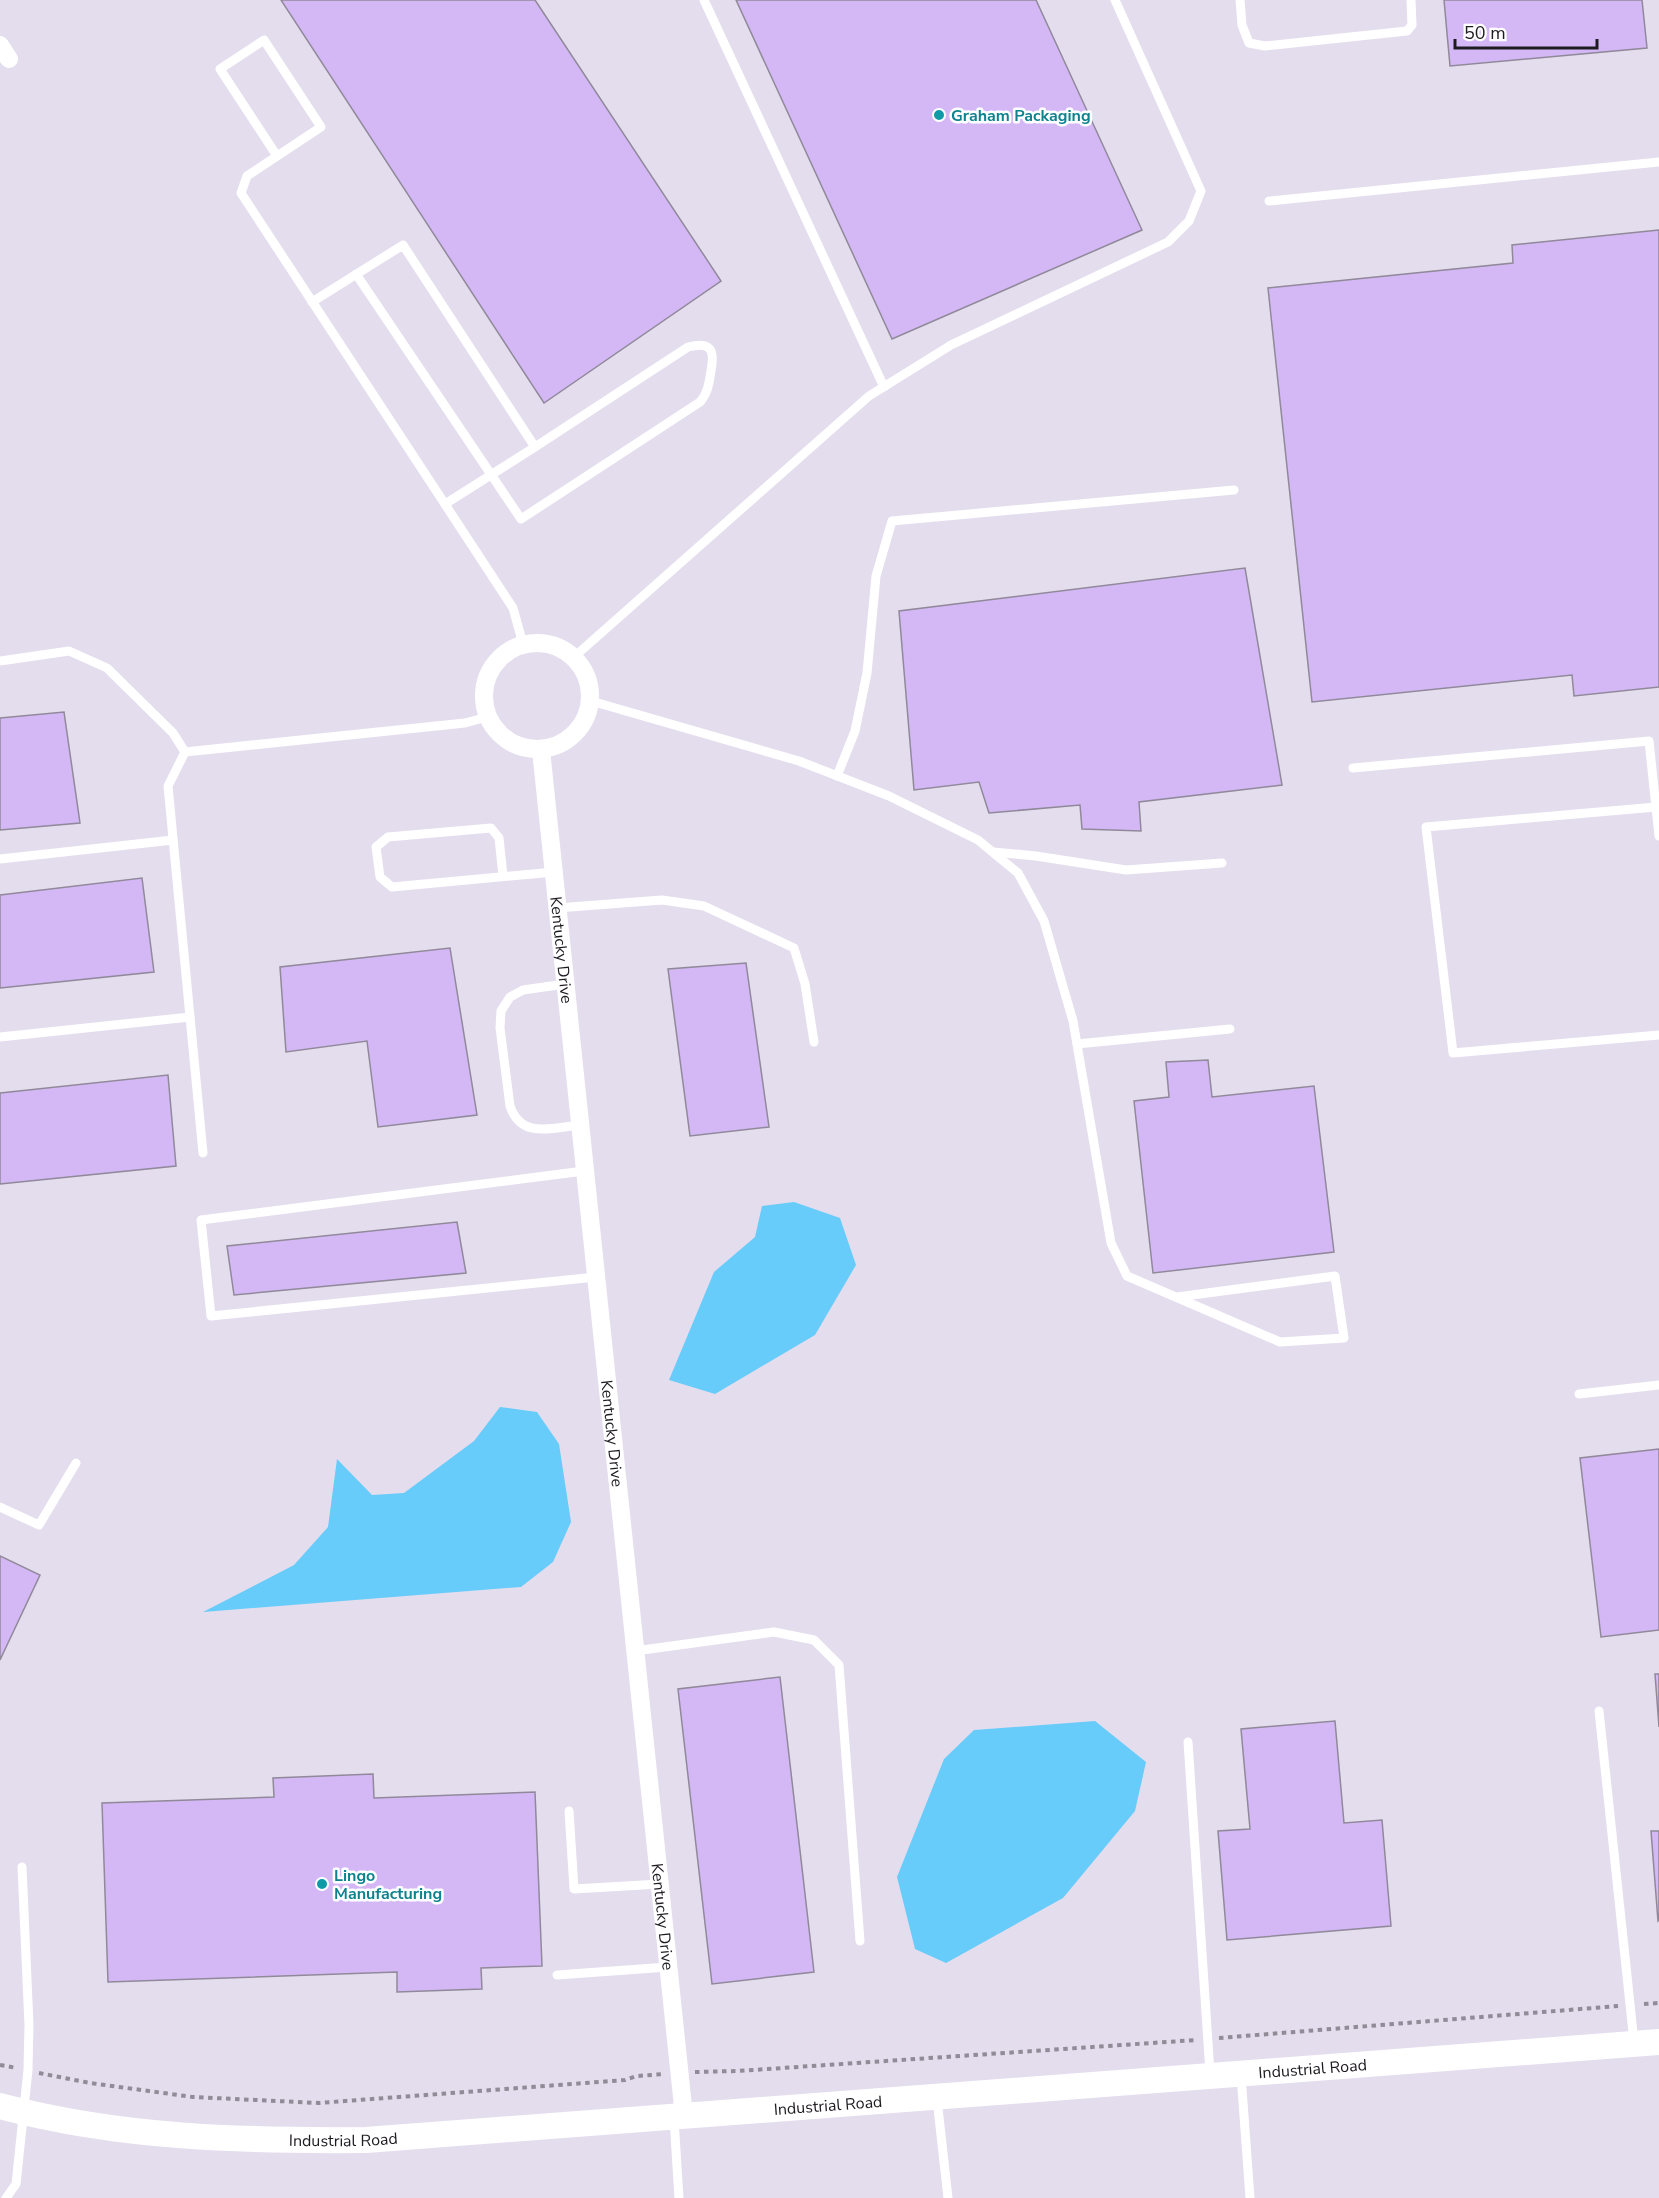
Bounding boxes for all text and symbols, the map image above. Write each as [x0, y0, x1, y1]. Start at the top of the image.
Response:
scale bar [1455, 12, 1598, 50]
text: 50 m [1464, 21, 1506, 45]
place label: Graham Packaging [951, 105, 1091, 127]
marker: Graham Packaging [932, 108, 946, 122]
street label: Kentucky Drive [544, 895, 577, 1005]
street label: Kentucky Drive [595, 1379, 628, 1488]
street label: Kentucky Drive [646, 1862, 679, 1971]
place label: Lingo Manufacturing [334, 1865, 442, 1905]
marker: Lingo Manufacturing [315, 1877, 329, 1891]
street label: Industrial Road [1258, 2054, 1368, 2084]
street label: Industrial Road [773, 2091, 883, 2121]
street label: Industrial Road [289, 2128, 399, 2152]

